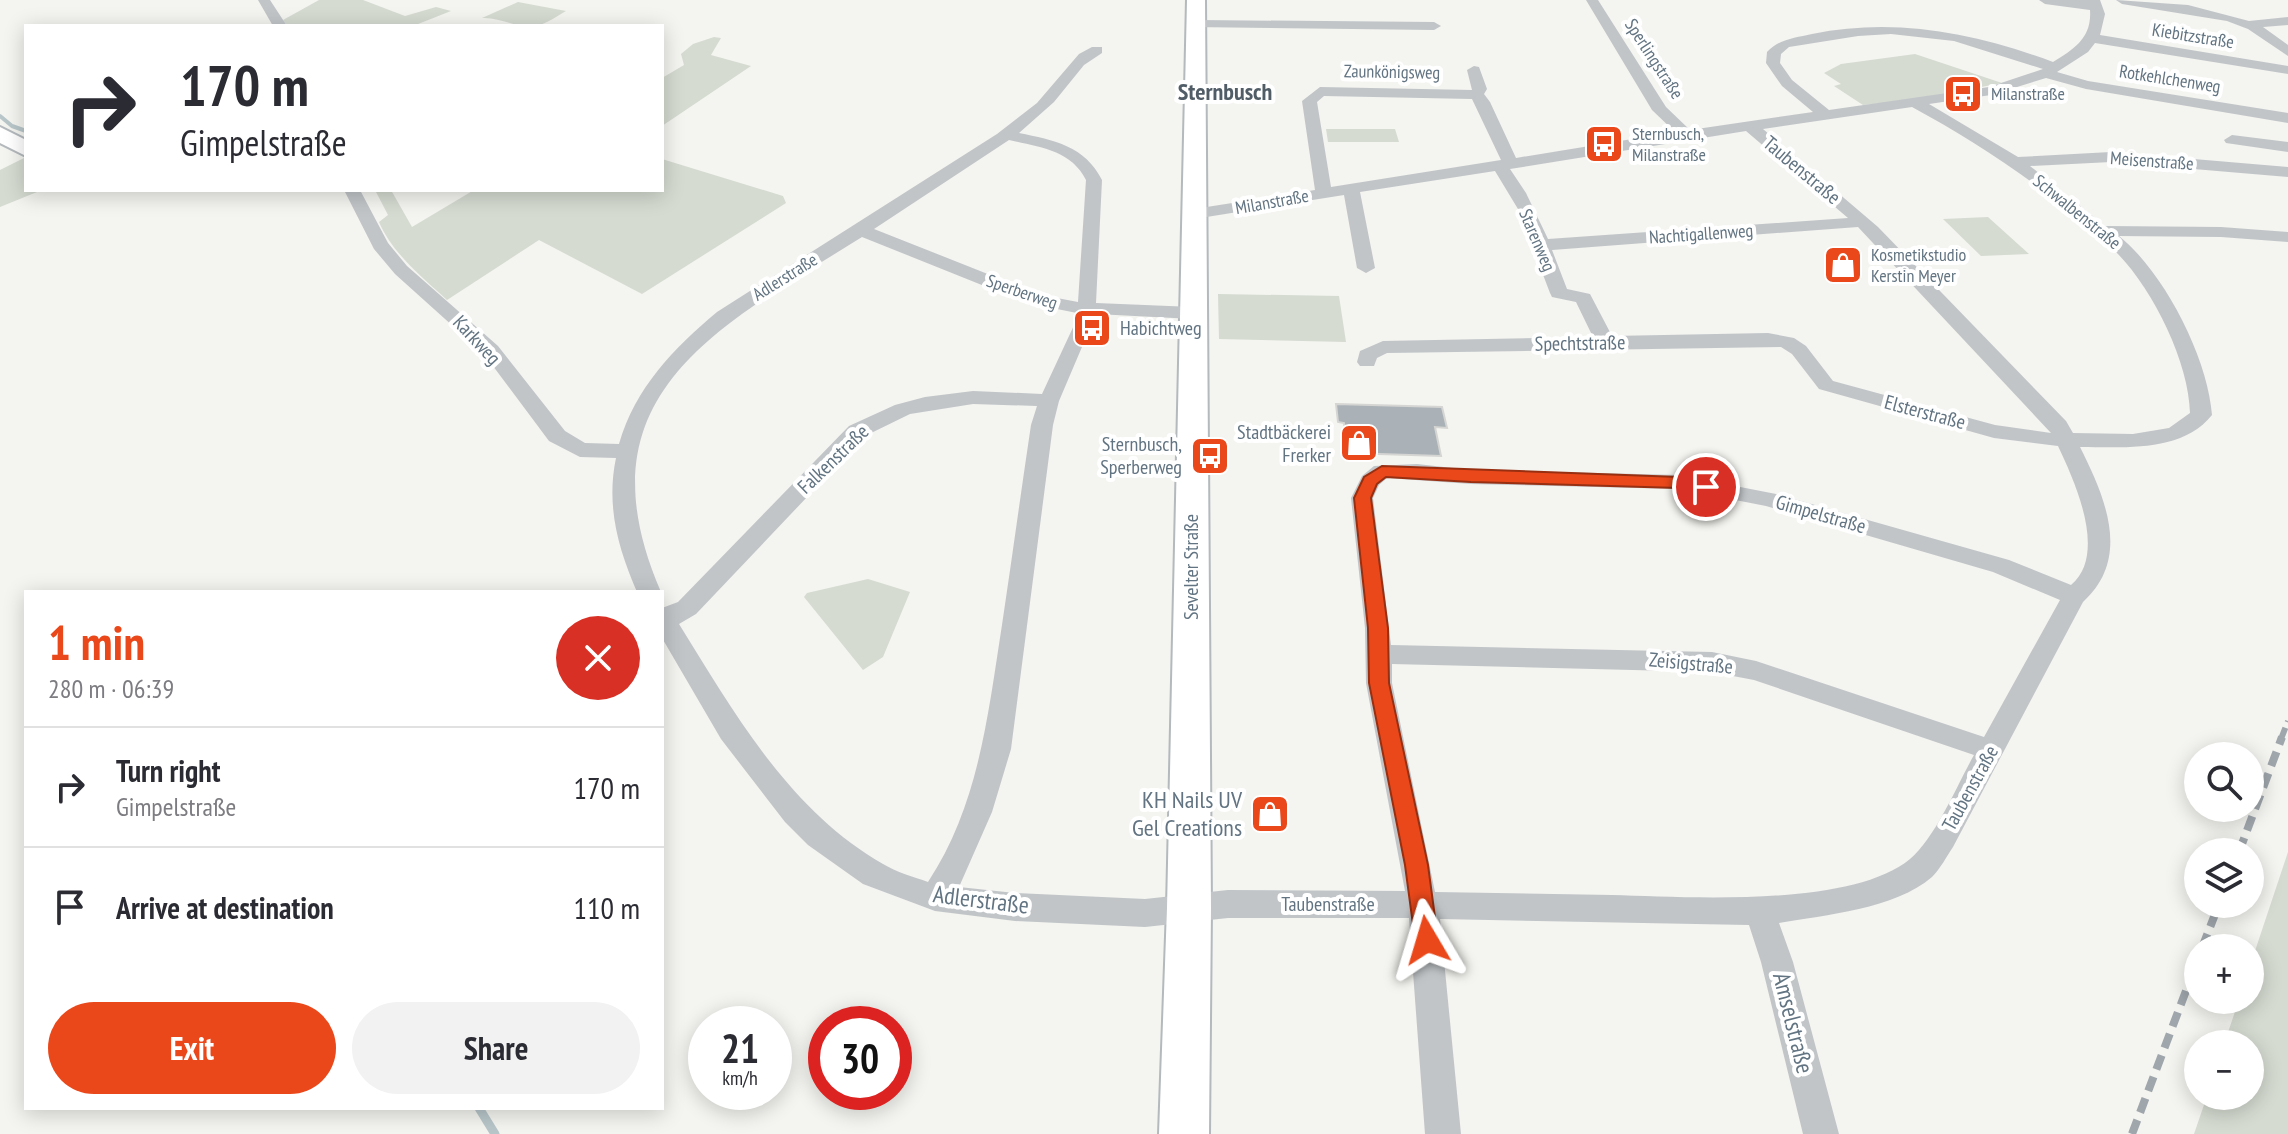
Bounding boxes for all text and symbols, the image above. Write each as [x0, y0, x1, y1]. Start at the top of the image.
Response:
street label: Sperlingstraße [1620, 14, 1689, 103]
street label: Kiebitzstraße [2150, 18, 2236, 53]
text: 170 m [180, 49, 309, 121]
icon: right [48, 56, 152, 160]
street label: Zaunkönigsweg [1344, 59, 1440, 84]
street label: Rotkehlchenweg [2118, 59, 2222, 98]
bus stop icon: Milanstraße [1942, 73, 1984, 115]
district label: Sternbusch [1178, 76, 1272, 107]
place label: Milanstraße [1991, 82, 2065, 105]
text: Gimpelstraße [180, 119, 347, 166]
place label: Sternbusch, Milanstraße [1632, 122, 1706, 166]
bus stop icon: Sternbusch, Milanstraße [1583, 123, 1625, 165]
street label: Taubenstraße [1758, 130, 1846, 210]
street label: Meisenstraße [2110, 146, 2195, 175]
street label: Schwalbenstraße [2029, 169, 2126, 254]
street label: Milanstraße [1233, 184, 1310, 219]
street label: Starenweg [1514, 205, 1561, 275]
street label: Nachtigallenweg [1648, 218, 1754, 249]
place label: Kosmetikstudio Kerstin Meyer [1871, 243, 1967, 287]
shop icon: Kosmetikstudio Kerstin Meyer [1822, 244, 1864, 286]
street label: Adlerstraße [748, 248, 821, 305]
street label: Sperberweg [984, 269, 1061, 314]
bus stop icon: Habichtweg [1071, 307, 1113, 349]
street label: Karkweg [447, 310, 507, 370]
place label: Habichtweg [1120, 315, 1202, 341]
street label: Spechtstraße [1535, 329, 1625, 357]
street label: Elsterstraße [1882, 389, 1968, 435]
street label: Falkenstraße [792, 419, 874, 499]
place label: Stadtbäckerei Frerker [1237, 419, 1332, 468]
shop icon: Stadtbäckerei Frerker [1338, 422, 1380, 464]
place label: Sternbusch, Sperberweg [1100, 431, 1182, 480]
bus stop icon: Sternbusch, Sperberweg [1189, 435, 1231, 477]
pin [1672, 453, 1740, 521]
icon: arrive [1684, 465, 1728, 509]
street label: Gimpelstraße [1773, 489, 1869, 539]
street label: Sevelter Straße [1178, 514, 1204, 620]
text: 1 min [48, 611, 145, 673]
button: close [556, 616, 640, 700]
street label: Zeisigstraße [1648, 646, 1734, 680]
text: 280 m · 06:39 [48, 672, 174, 705]
street label: Taubenstraße [1936, 741, 2004, 835]
map controls [2184, 742, 2264, 1110]
button: search [2184, 742, 2264, 822]
text: Turn right [116, 751, 220, 790]
icon: right [48, 765, 92, 809]
text: 170 m [574, 768, 640, 807]
place label: KH Nails UV Gel Creations [1132, 784, 1243, 843]
text: Gimpelstraße [116, 790, 236, 823]
shop icon: KH Nails UV Gel Creations [1249, 793, 1291, 835]
button: layers [2184, 838, 2264, 918]
street label: Adlerstraße [931, 878, 1031, 921]
icon: arrive [48, 885, 92, 929]
text: Arrive at destination [116, 888, 334, 927]
text: 110 m [574, 888, 640, 927]
street label: Taubenstraße [1281, 891, 1375, 917]
position arrow [1385, 898, 1469, 982]
button: + [2184, 934, 2264, 1014]
street label: Amselstraße [1766, 969, 1821, 1077]
button: Exit [48, 1002, 336, 1094]
button: Share [352, 1002, 640, 1094]
speed limit sign: 30 [808, 1006, 912, 1110]
text: 21 [721, 1022, 759, 1074]
button: − [2184, 1030, 2264, 1110]
text: km/h [722, 1065, 758, 1091]

